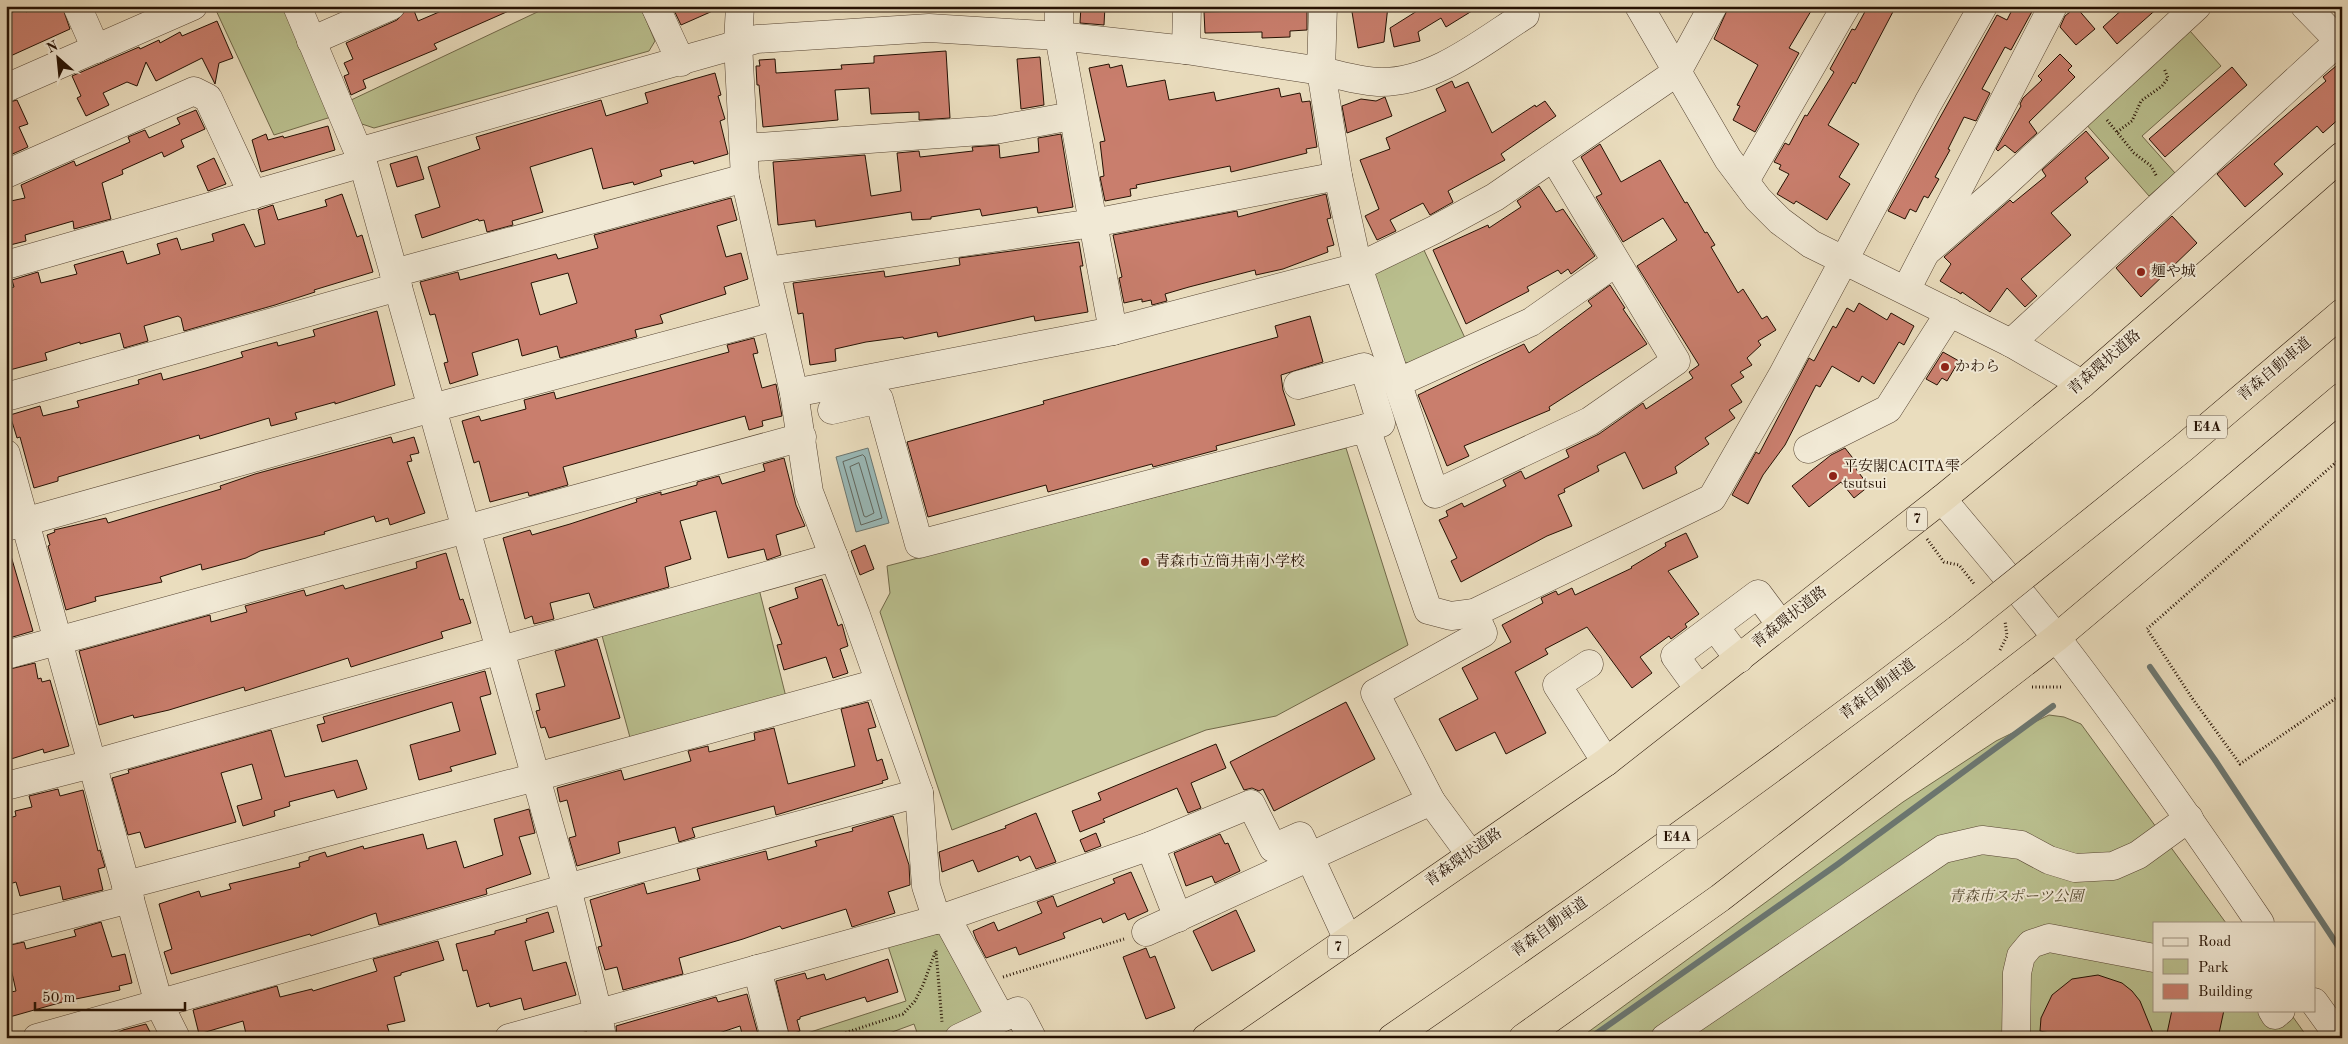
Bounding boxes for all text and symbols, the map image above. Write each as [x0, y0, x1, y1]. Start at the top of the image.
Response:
north arrow [32, 32, 82, 82]
text: N [45, 39, 61, 56]
place label: 麺や城 [2151, 263, 2196, 280]
marker: 麺や城 [2135, 266, 2147, 278]
street label: 青森環状道路 [2065, 326, 2144, 398]
street label: 青森自動車道 [2234, 334, 2314, 405]
place label: かわら [1955, 359, 2000, 375]
marker: かわら [1939, 361, 1951, 373]
road number: E4A [2187, 416, 2227, 438]
place label: 平安閣CACITA雫 tsutsui [1843, 458, 1960, 492]
marker: 平安閣CACITA雫 tsutsui [1827, 470, 1839, 482]
road number: 7 [1907, 508, 1927, 530]
place label: 青森市立筒井南小学校 [1155, 553, 1305, 570]
marker: 青森市立筒井南小学校 [1139, 556, 1151, 568]
street label: 青森環状道路 [1749, 583, 1830, 652]
street label: 青森自動車道 [1836, 655, 1918, 723]
street label: 青森環状道路 [1422, 824, 1505, 890]
road number: E4A [1657, 826, 1697, 849]
park label: 青森市スポーツ公園 [1949, 888, 2086, 905]
street label: 青森自動車道 [1508, 894, 1591, 961]
legend [2153, 922, 2316, 1012]
text: Road [2198, 935, 2232, 950]
road number: 7 [1328, 936, 1348, 959]
text: Park [2198, 961, 2229, 976]
scale bar [35, 979, 185, 1011]
text: Building [2198, 985, 2253, 1000]
text: 50 m [42, 991, 76, 1006]

